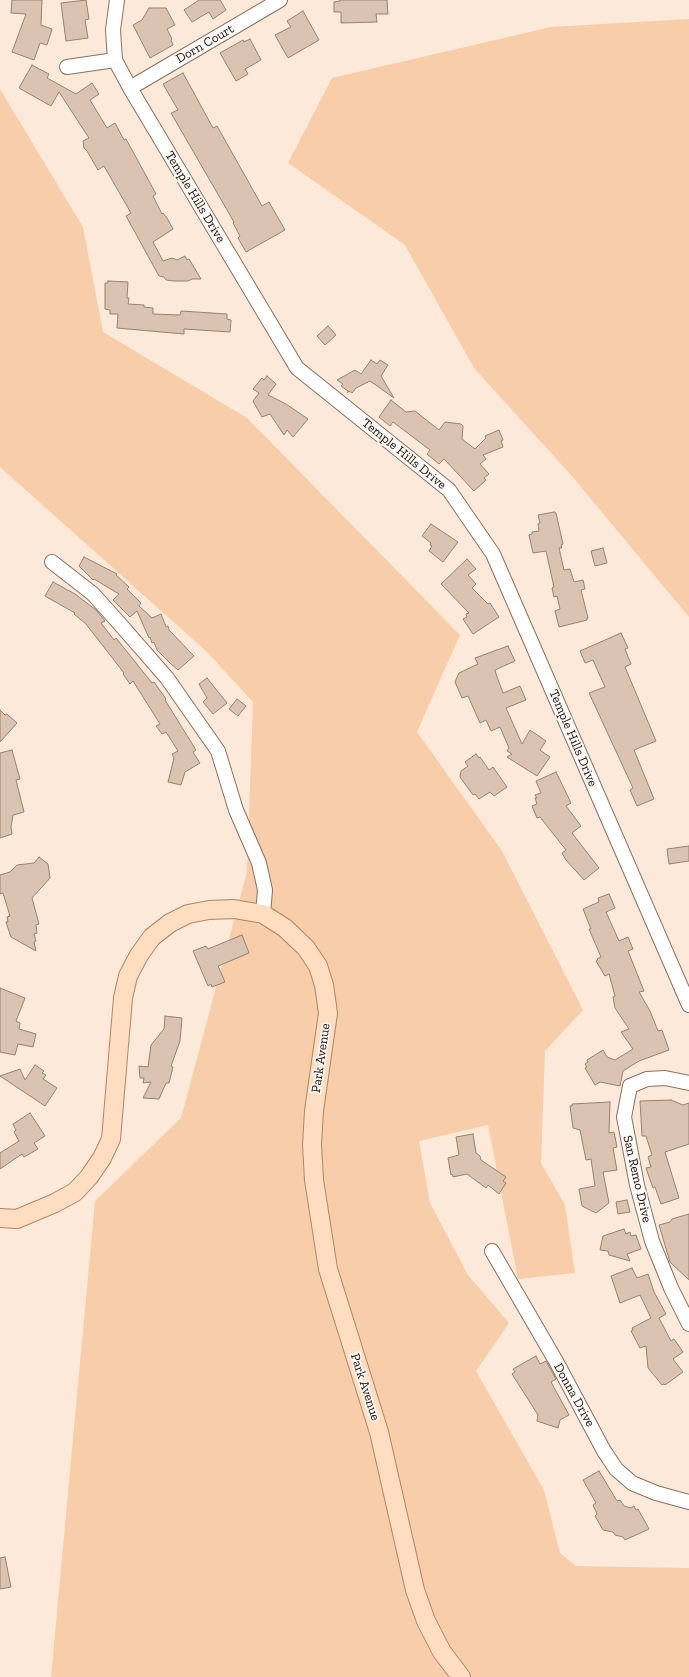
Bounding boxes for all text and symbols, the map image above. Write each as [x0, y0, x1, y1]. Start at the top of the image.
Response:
street label: Dorn Court [173, 21, 237, 67]
street label: Temple Hills Drive [162, 148, 228, 246]
street label: Temple Hills Drive [359, 415, 449, 493]
street label: Temple Hills Drive [546, 687, 600, 789]
street label: Park Avenue [308, 1022, 334, 1094]
street label: San Remo Drive [619, 1134, 655, 1224]
street label: Park Avenue [347, 1351, 383, 1423]
street label: Donna Drive [550, 1360, 598, 1430]

